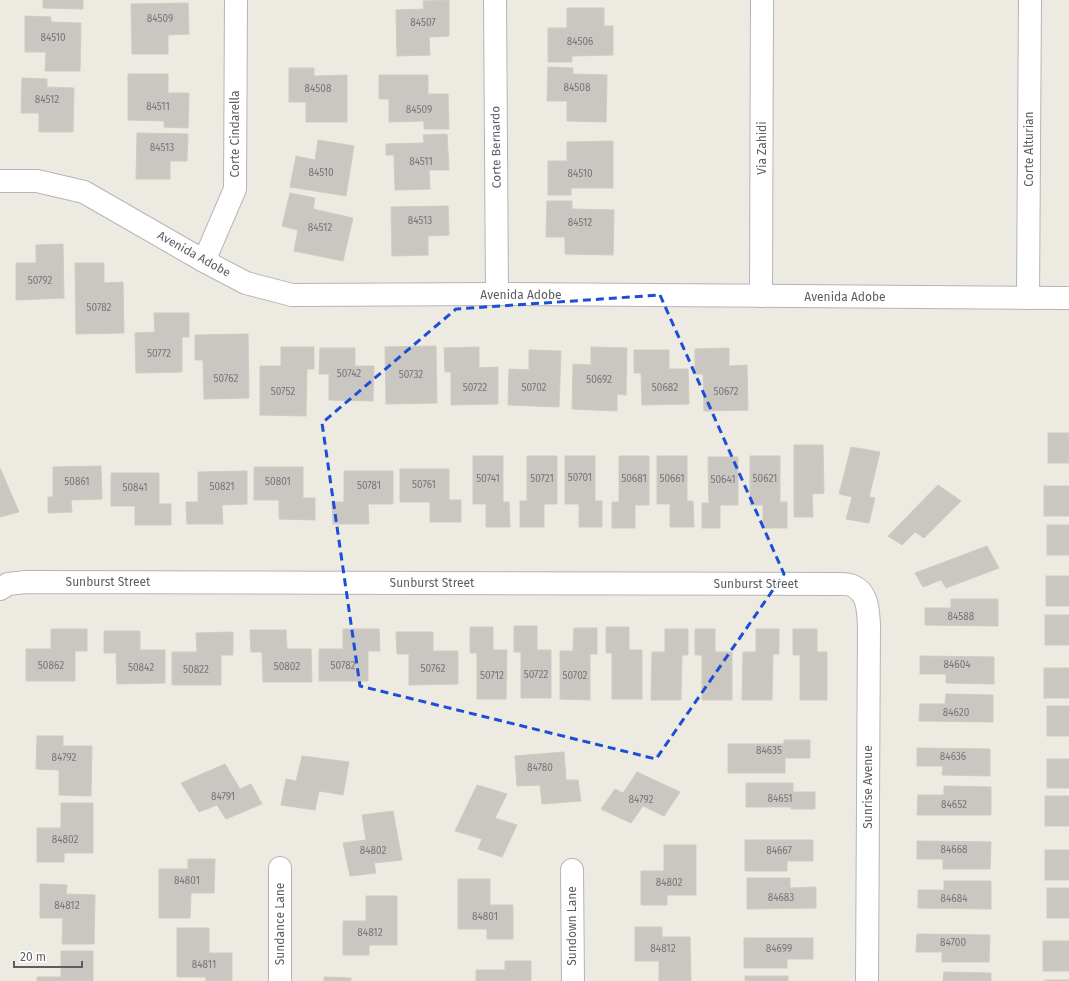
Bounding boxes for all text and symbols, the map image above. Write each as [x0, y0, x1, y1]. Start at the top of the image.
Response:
house number: 84509 [147, 13, 173, 25]
house number: 84507 [410, 17, 436, 29]
house number: 84510 [40, 32, 66, 44]
house number: 84506 [567, 36, 593, 48]
house number: 84508 [564, 82, 591, 94]
house number: 84508 [305, 83, 332, 95]
street label: Corte Cindarella [228, 90, 242, 178]
house number: 84512 [35, 94, 59, 106]
house number: 84511 [146, 101, 170, 113]
house number: 84509 [406, 104, 432, 116]
street label: Corte Bernardo [488, 106, 504, 188]
street label: Corte Alturian [1022, 111, 1036, 187]
street label: Via Zahidi [755, 121, 769, 175]
house number: 84513 [150, 142, 174, 154]
house number: 84511 [409, 156, 433, 168]
house number: 84510 [308, 167, 334, 179]
house number: 84510 [567, 168, 593, 180]
house number: 84513 [408, 215, 432, 227]
house number: 84512 [568, 217, 592, 229]
house number: 84512 [308, 222, 332, 234]
street label: Avenida Adobe [155, 228, 233, 280]
house number: 50792 [28, 275, 52, 287]
street label: Avenida Adobe [480, 288, 562, 302]
street label: Avenida Adobe [804, 290, 886, 304]
house number: 50782 [87, 302, 112, 314]
house number: 50772 [147, 348, 171, 360]
house number: 50742 [337, 368, 361, 380]
house number: 50732 [399, 369, 423, 381]
house number: 50762 [214, 373, 238, 385]
house number: 50692 [586, 374, 612, 386]
house number: 50722 [463, 382, 487, 394]
house number: 50702 [521, 382, 547, 394]
house number: 50682 [652, 382, 678, 394]
house number: 50752 [271, 386, 295, 398]
house number: 50672 [714, 386, 738, 398]
house number: 50701 [568, 472, 592, 484]
house number: 50741 [476, 473, 500, 485]
house number: 50721 [530, 473, 554, 485]
house number: 50681 [621, 473, 647, 485]
house number: 50661 [659, 473, 685, 485]
house number: 50621 [753, 473, 777, 485]
house number: 50641 [711, 474, 736, 486]
house number: 50861 [64, 476, 90, 488]
house number: 50801 [265, 476, 291, 488]
house number: 50761 [412, 479, 436, 491]
house number: 50781 [357, 480, 381, 492]
house number: 50821 [209, 481, 235, 493]
house number: 50841 [122, 482, 148, 494]
street label: Sunburst Street [66, 575, 151, 589]
street label: Sunburst Street [390, 576, 475, 590]
street label: Sunburst Street [714, 577, 799, 591]
house number: 84588 [948, 611, 975, 623]
house number: 84604 [943, 659, 971, 671]
house number: 50862 [38, 660, 64, 672]
house number: 50782 [331, 660, 356, 672]
house number: 50802 [274, 661, 300, 673]
house number: 50842 [128, 662, 154, 674]
house number: 50762 [421, 663, 445, 675]
house number: 50822 [183, 664, 209, 676]
house number: 50722 [524, 669, 548, 681]
house number: 50712 [480, 670, 504, 682]
house number: 50702 [562, 670, 588, 682]
house number: 84620 [943, 707, 970, 719]
house number: 84635 [756, 745, 782, 757]
street label: Sunrise Avenue [861, 745, 875, 829]
house number: 84636 [940, 751, 966, 763]
house number: 84792 [52, 752, 76, 764]
house number: 84780 [527, 762, 553, 774]
house number: 84791 [211, 791, 235, 803]
house number: 84651 [768, 793, 792, 805]
house number: 84792 [629, 794, 653, 806]
house number: 84652 [941, 799, 967, 811]
house number: 84802 [52, 834, 78, 846]
house number: 84668 [941, 844, 968, 856]
house number: 84802 [360, 845, 386, 857]
house number: 84667 [766, 845, 792, 857]
house number: 84801 [174, 875, 200, 887]
house number: 84802 [656, 877, 682, 889]
street label: Sundance Lane [273, 883, 287, 965]
street label: Sundown Lane [565, 886, 579, 966]
house number: 84683 [768, 892, 794, 904]
house number: 84684 [941, 893, 968, 905]
house number: 84812 [54, 900, 80, 912]
house number: 84801 [472, 911, 498, 923]
house number: 84812 [357, 927, 383, 939]
house number: 84700 [940, 937, 966, 949]
scale bar [14, 943, 82, 969]
house number: 84812 [650, 943, 676, 955]
house number: 84699 [766, 943, 792, 955]
text: 20 m [20, 950, 46, 964]
house number: 84811 [192, 959, 216, 971]

